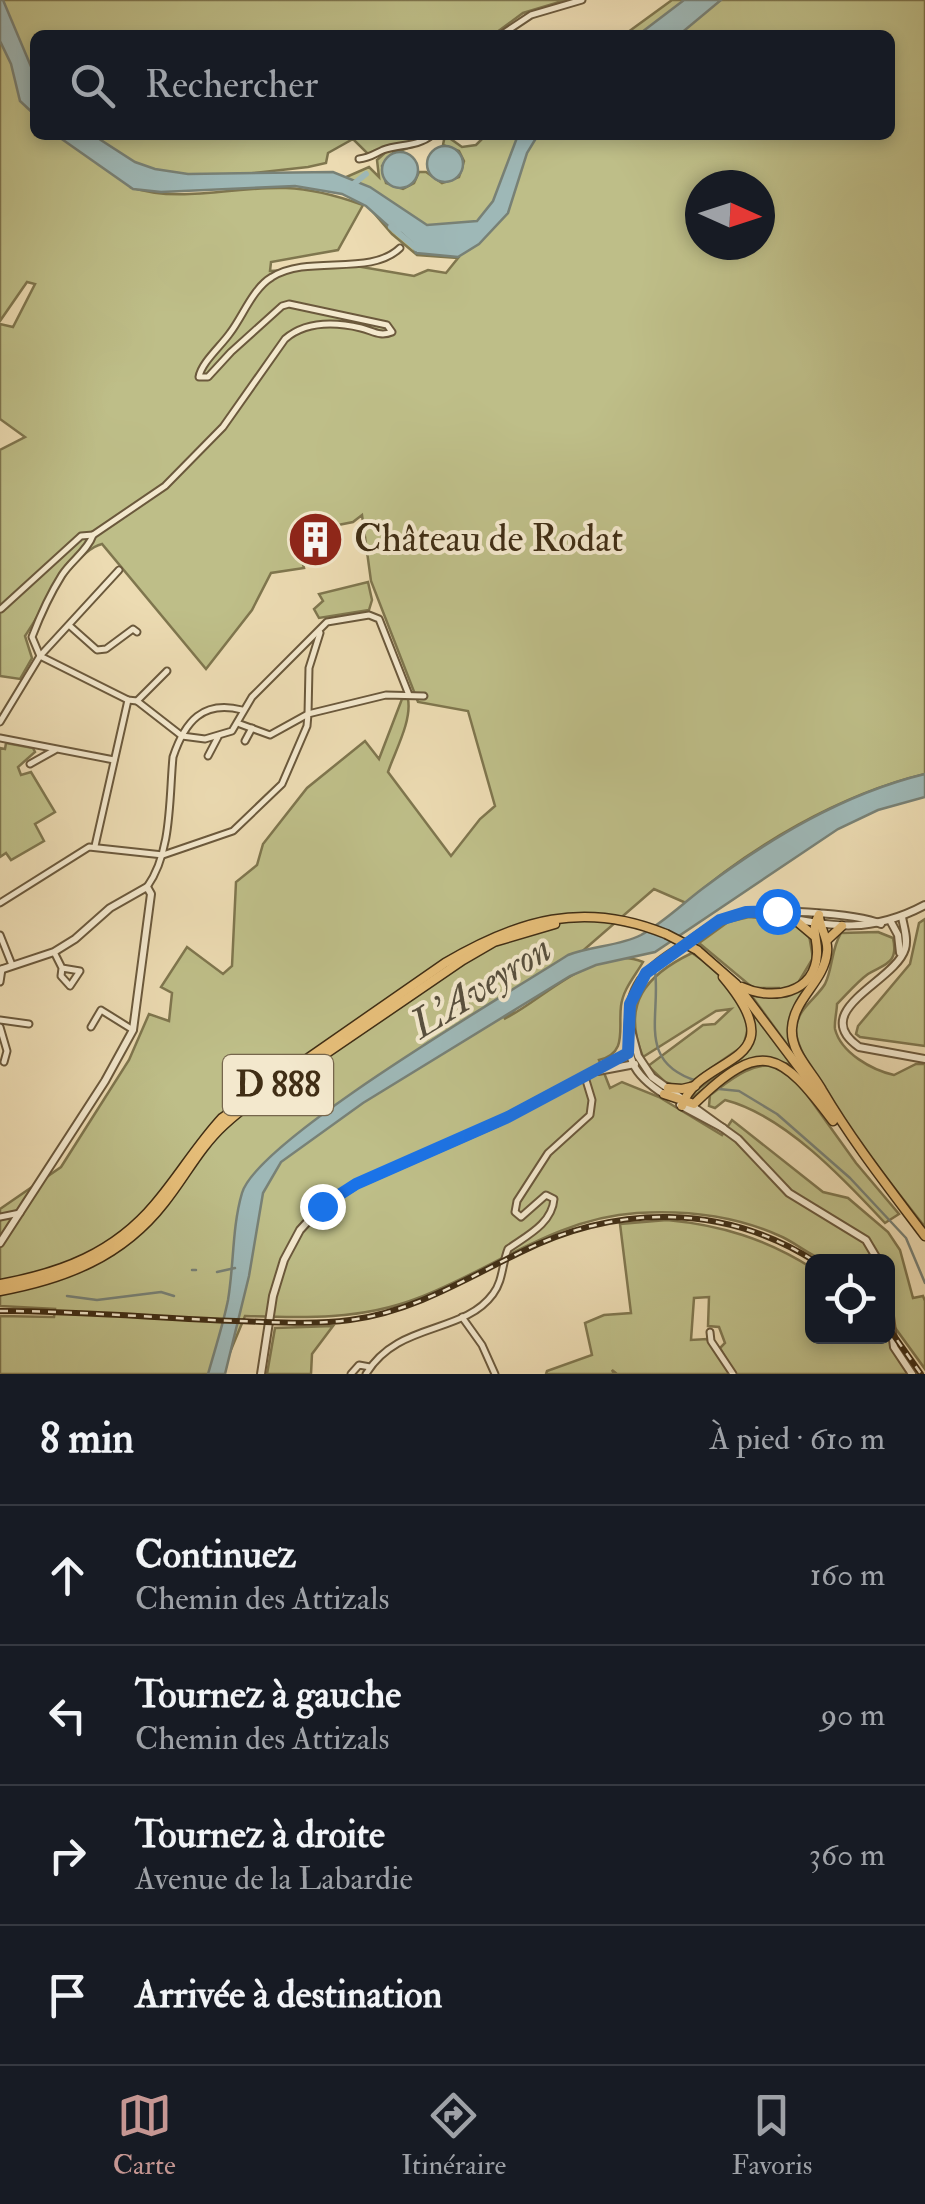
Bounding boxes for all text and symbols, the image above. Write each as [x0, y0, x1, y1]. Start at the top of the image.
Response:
search box [30, 30, 895, 140]
icon: search [65, 58, 120, 113]
text: Rechercher [145, 61, 318, 109]
north arrow [685, 170, 775, 260]
building icon: Château de Rodat [285, 509, 345, 569]
place label: Château de Rodat [354, 515, 623, 563]
route start [755, 889, 801, 935]
water label: L'Aveyron [399, 924, 561, 1051]
road number: D 888 [223, 1055, 333, 1115]
route end [300, 1184, 346, 1230]
map controls [805, 1254, 895, 1344]
button: locate [805, 1254, 895, 1344]
text: 8 min [40, 1413, 134, 1465]
text: À pied · 610 m [709, 1419, 885, 1459]
text: Continuez [135, 1531, 296, 1579]
icon: ahead [40, 1548, 95, 1603]
text: 160 m [810, 1555, 885, 1595]
text: Chemin des Attizals [135, 1579, 389, 1619]
text: Tournez à gauche [135, 1671, 401, 1719]
icon: left [40, 1688, 95, 1743]
text: 90 m [821, 1695, 885, 1735]
text: Chemin des Attizals [135, 1719, 389, 1759]
text: Tournez à droite [135, 1811, 385, 1859]
icon: right [40, 1828, 95, 1883]
text: 360 m [809, 1835, 885, 1875]
text: Avenue de la Labardie [135, 1859, 413, 1899]
icon: arrive [40, 1968, 95, 2023]
text: Arrivée à destination [135, 1971, 442, 2019]
tab: Carte [113, 2088, 176, 2183]
tab: Itinéraire [401, 2088, 506, 2183]
tab: Favoris [732, 2088, 812, 2183]

